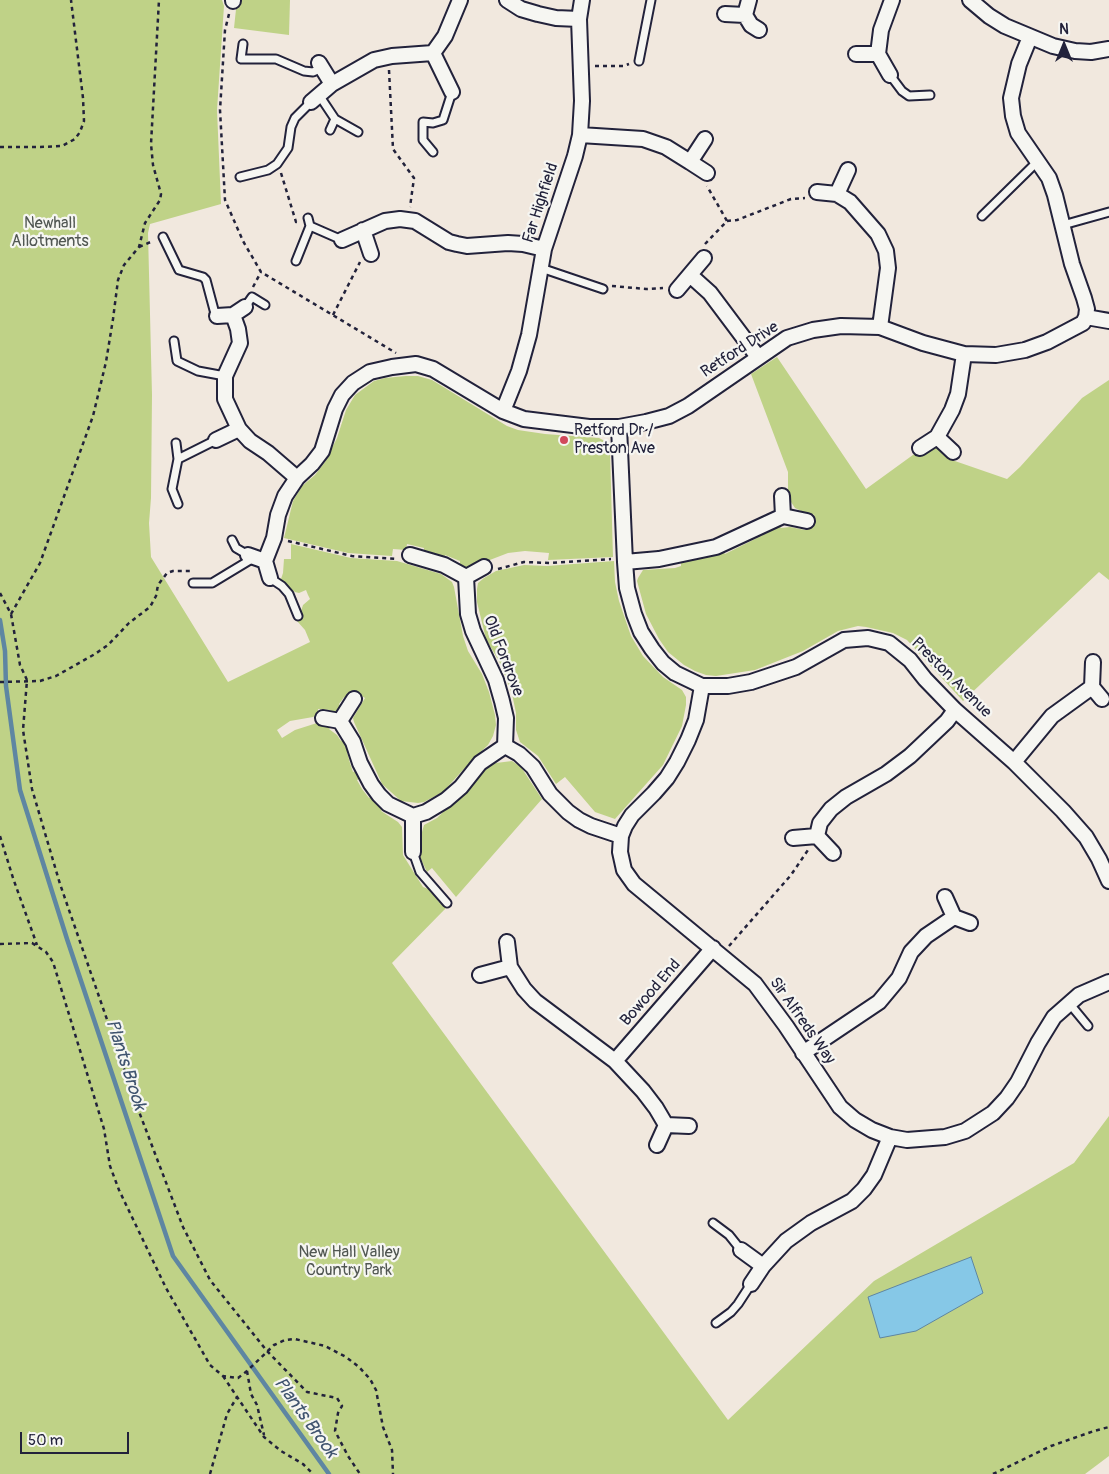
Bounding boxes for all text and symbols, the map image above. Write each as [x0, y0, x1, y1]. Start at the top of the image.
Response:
north arrow [1039, 20, 1089, 70]
text: N [1059, 21, 1069, 38]
street label: Far Highfield [519, 161, 563, 245]
park label: Newhall Allotments [11, 214, 89, 252]
street label: Retford Drive [698, 318, 782, 382]
place label: Retford Dr / Preston Ave [574, 421, 655, 459]
marker: Retford Dr / Preston Ave [558, 434, 570, 446]
street label: Old Fordrove [479, 613, 527, 699]
street label: Preston Avenue [907, 634, 995, 722]
street label: Bowood End [617, 956, 685, 1030]
street label: Sir Alfreds Way [765, 974, 839, 1068]
water label: Plants Brook [100, 1017, 150, 1113]
park label: New Hall Valley Country Park [299, 1243, 399, 1281]
water label: Plants Brook [269, 1373, 341, 1463]
scale bar [22, 1422, 131, 1454]
text: 50 m [28, 1431, 63, 1450]

